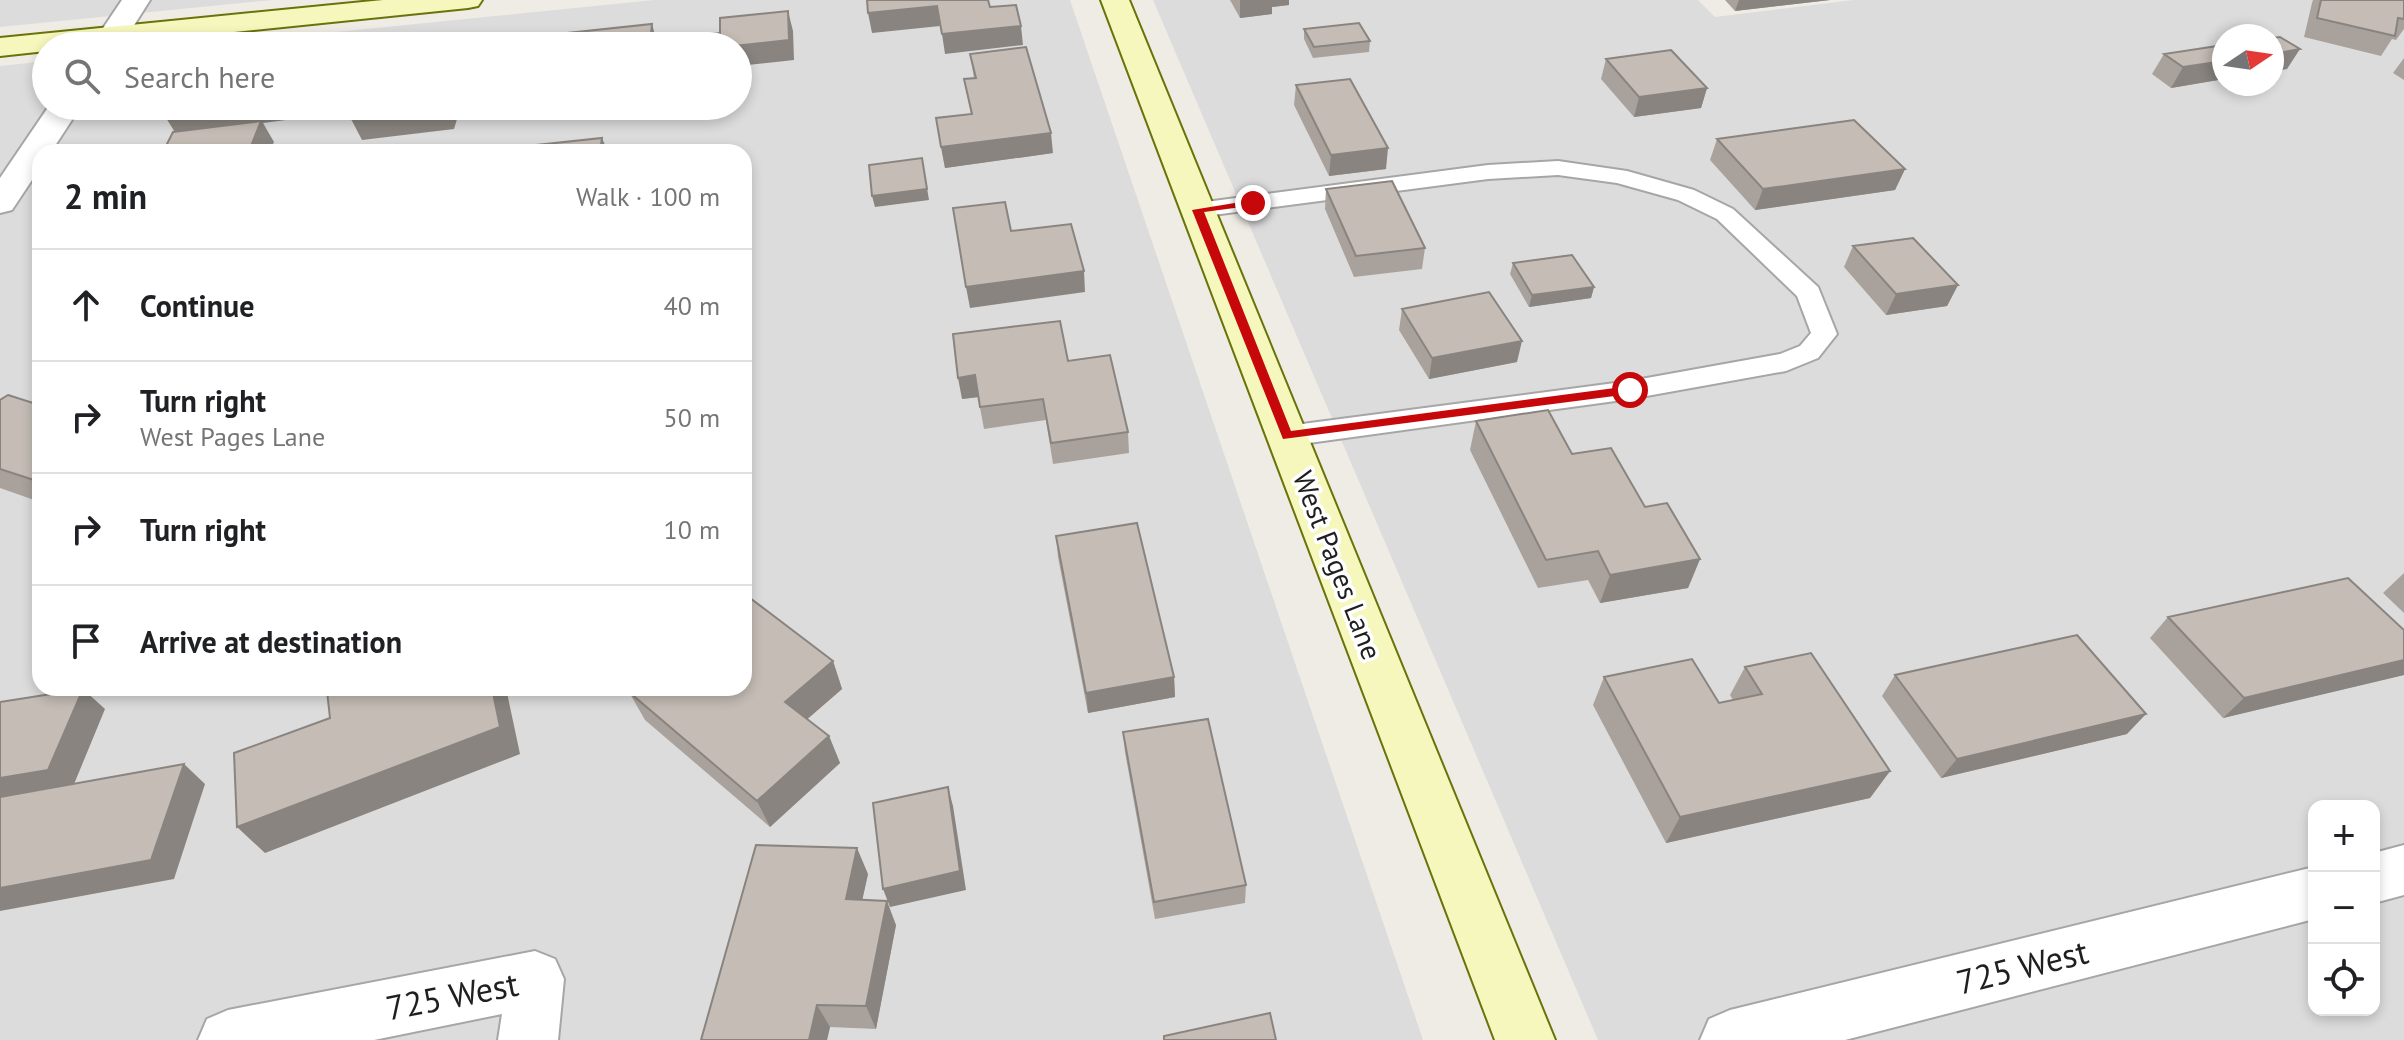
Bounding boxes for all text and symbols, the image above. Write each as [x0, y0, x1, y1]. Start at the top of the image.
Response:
north arrow [2212, 24, 2284, 96]
search box [32, 32, 752, 120]
icon: search [60, 54, 104, 98]
text: Search here [124, 57, 275, 96]
text: 2 min [64, 174, 147, 218]
text: Walk · 100 m [576, 180, 720, 213]
route end [1235, 185, 1271, 221]
icon: ahead [64, 283, 108, 327]
text: Continue [140, 286, 254, 325]
text: 40 m [664, 289, 720, 322]
route start [1612, 372, 1648, 408]
text: Turn right [140, 381, 266, 420]
icon: right [64, 395, 108, 439]
text: 50 m [664, 401, 720, 434]
text: West Pages Lane [140, 420, 325, 453]
street label: West Pages Lane [1285, 465, 1391, 665]
icon: right [64, 507, 108, 551]
text: Turn right [140, 510, 266, 549]
text: 10 m [664, 513, 720, 546]
icon: arrive [64, 619, 108, 663]
text: Arrive at destination [140, 622, 402, 661]
map controls [2308, 800, 2380, 1016]
button: + [2308, 800, 2380, 872]
button: − [2308, 872, 2380, 944]
street label: 725 West [1952, 928, 2093, 1004]
button: locate [2308, 944, 2380, 1016]
street label: 725 West [382, 961, 522, 1029]

